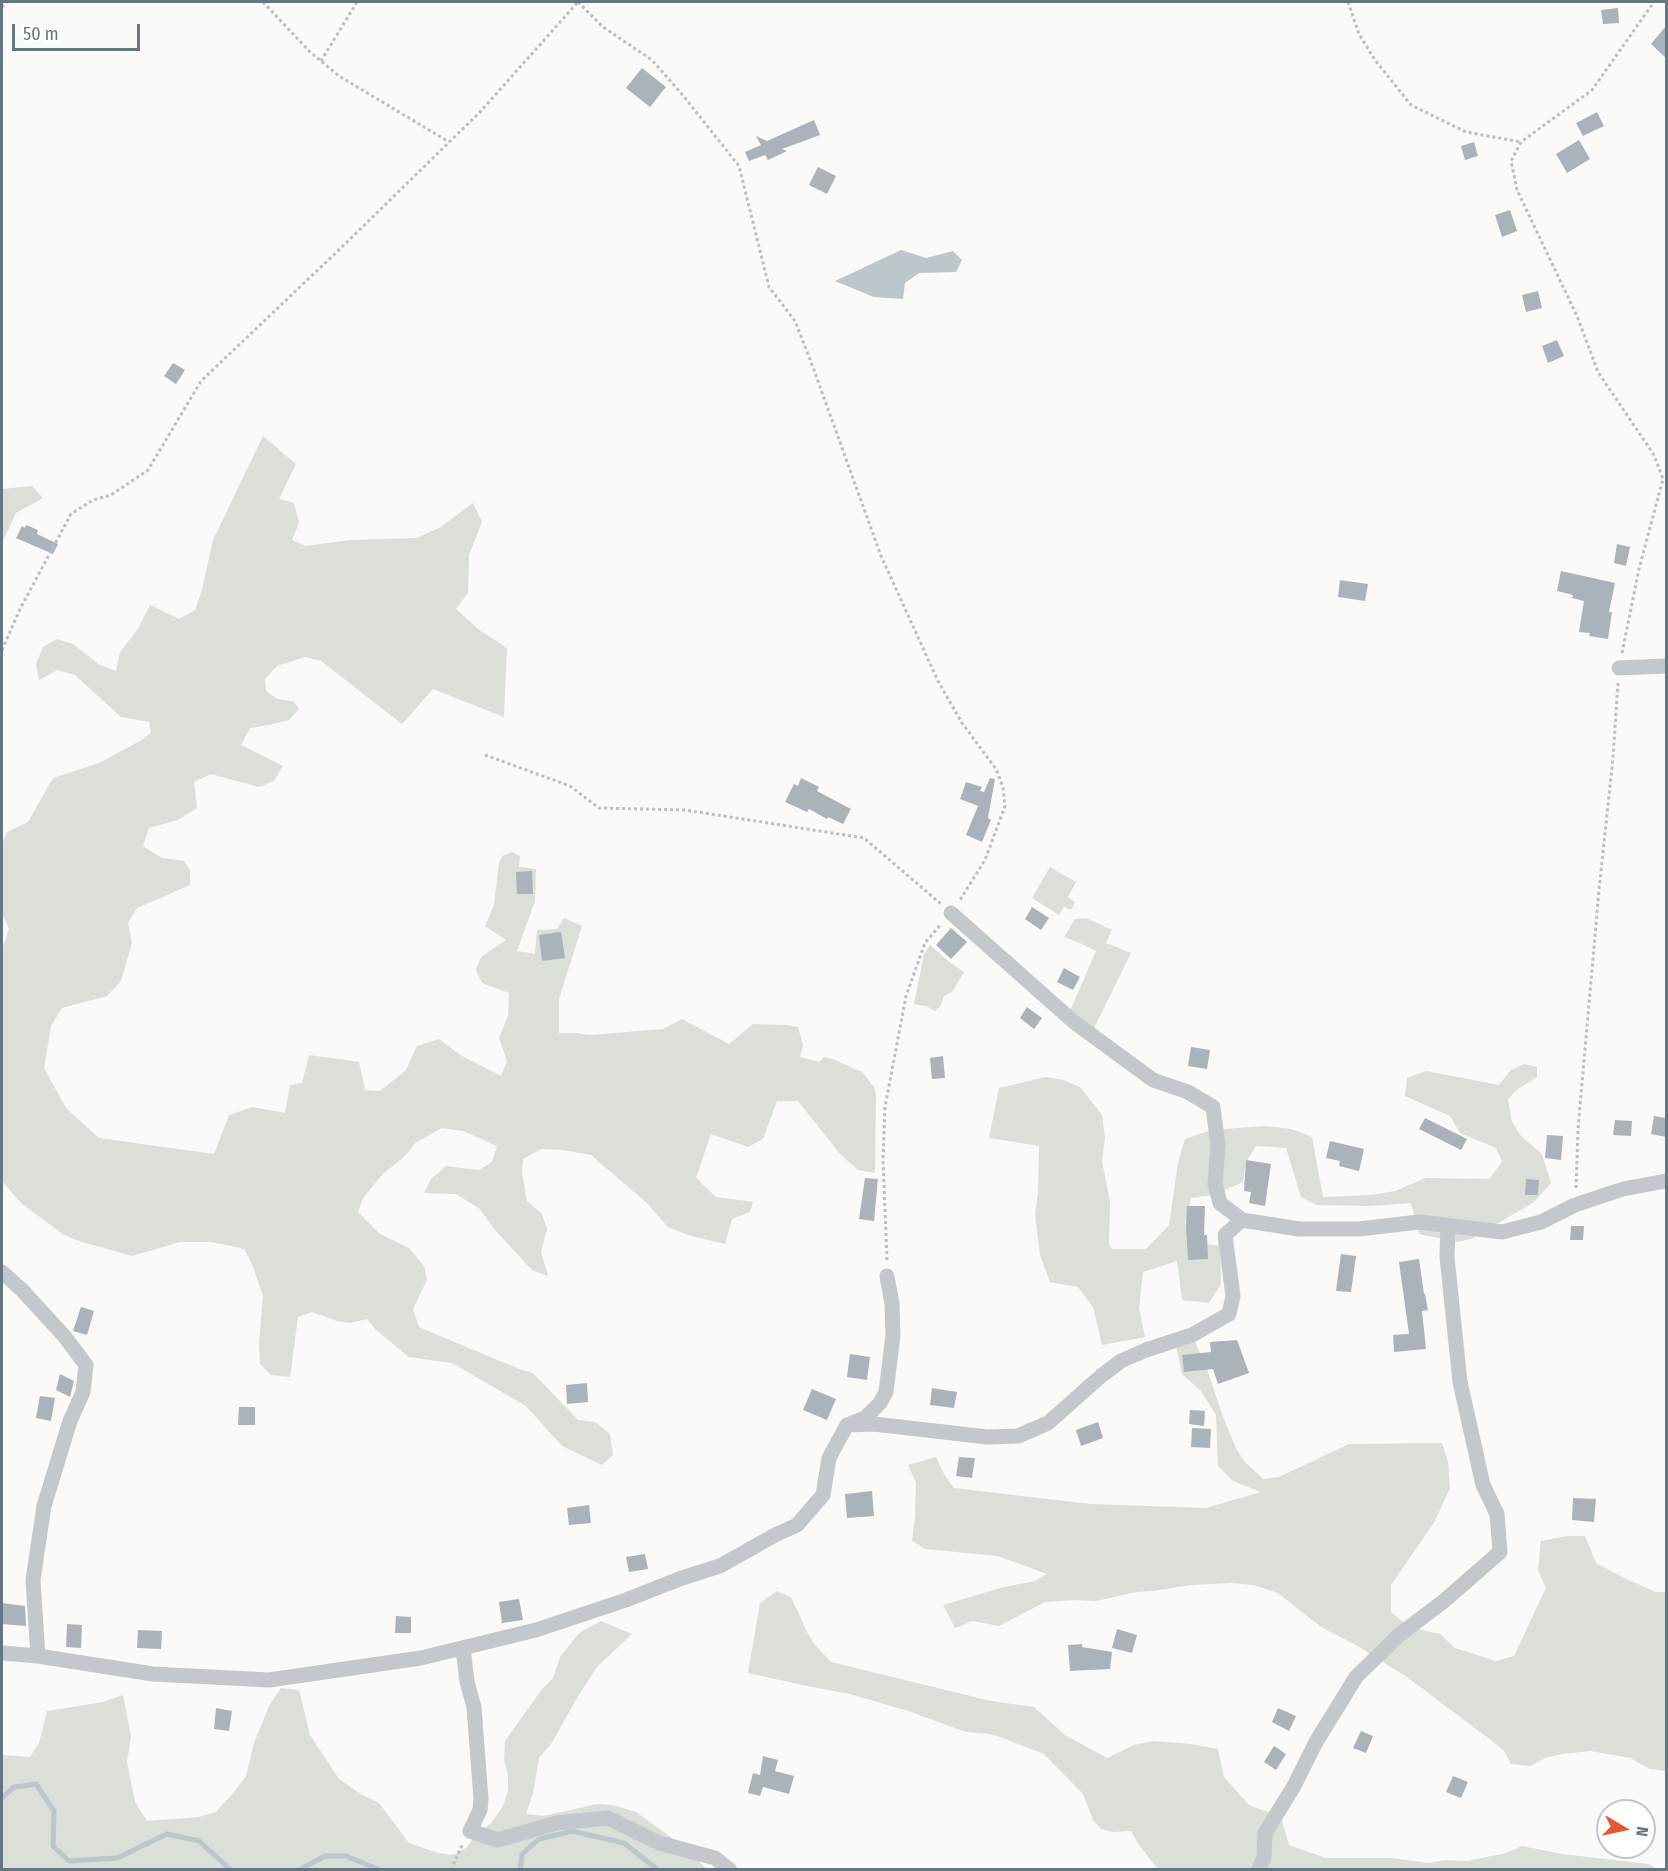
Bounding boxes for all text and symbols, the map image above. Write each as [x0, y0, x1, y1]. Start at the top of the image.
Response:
scale bar [15, 12, 142, 50]
text: 50 m [23, 23, 59, 45]
north arrow [1596, 1799, 1656, 1859]
text: N [1632, 1825, 1652, 1838]

